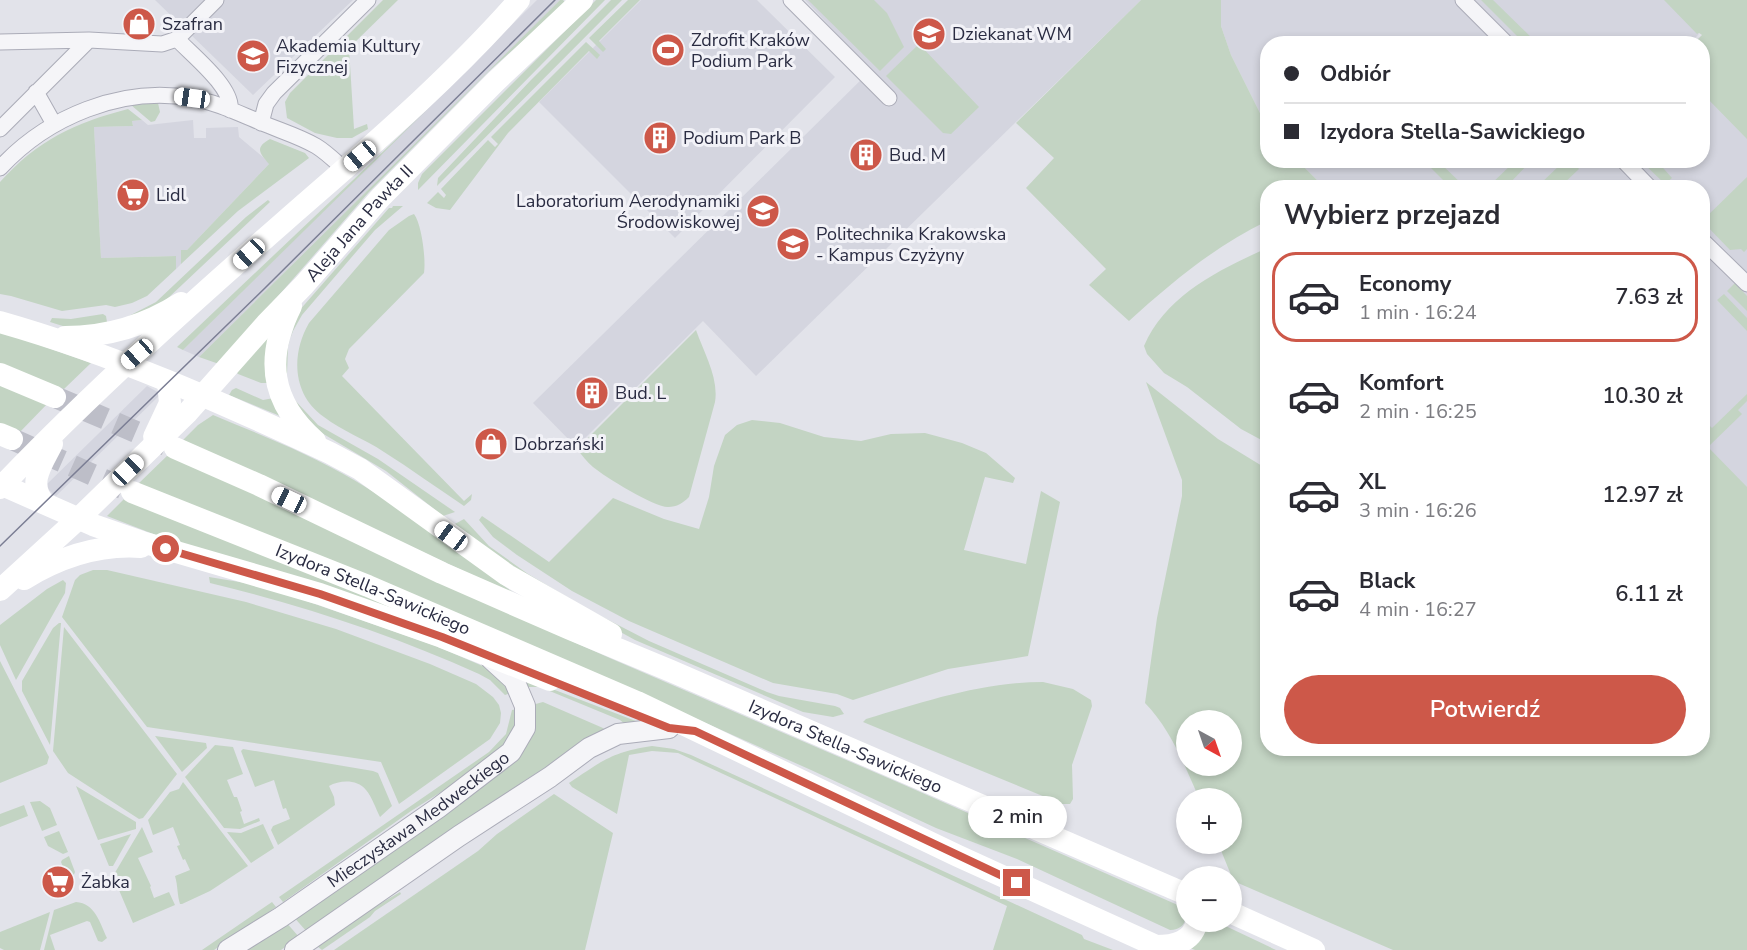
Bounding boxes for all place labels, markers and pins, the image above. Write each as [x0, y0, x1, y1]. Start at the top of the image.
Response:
shop icon: Szafran [121, 6, 157, 42]
place label: Szafran [162, 12, 223, 36]
school or university icon: Dziekanat WM [911, 16, 947, 52]
place label: Dziekanat WM [952, 22, 1072, 46]
place label: Zdrofit Kraków Podium Park [691, 28, 810, 73]
sports icon: Zdrofit Kraków Podium Park [650, 32, 686, 68]
place label: Akademia Kultury Fizycznej [276, 34, 421, 79]
school or university icon: Akademia Kultury Fizycznej [235, 38, 271, 74]
building icon: Podium Park B [642, 120, 678, 156]
place label: Podium Park B [683, 126, 802, 150]
building icon: Bud. M [848, 137, 884, 173]
place label: Bud. M [889, 143, 946, 167]
supermarket icon: Lidl [115, 177, 151, 213]
place label: Lidl [156, 183, 186, 207]
place label: Laboratorium Aerodynamiki Środowiskowej [516, 189, 740, 234]
school or university icon: Laboratorium Aerodynamiki Środowiskowej [745, 193, 781, 229]
place label: Politechnika Krakowska - Kampus Czyżyny [816, 222, 1006, 267]
school or university icon: Politechnika Krakowska - Kampus Czyżyny [775, 226, 811, 262]
building icon: Bud. L [574, 375, 610, 411]
place label: Bud. L [615, 381, 666, 405]
shop icon: Dobrzański [473, 426, 509, 462]
place label: Dobrzański [514, 432, 604, 456]
supermarket icon: Żabka [40, 864, 76, 900]
place label: Żabka [81, 870, 130, 894]

